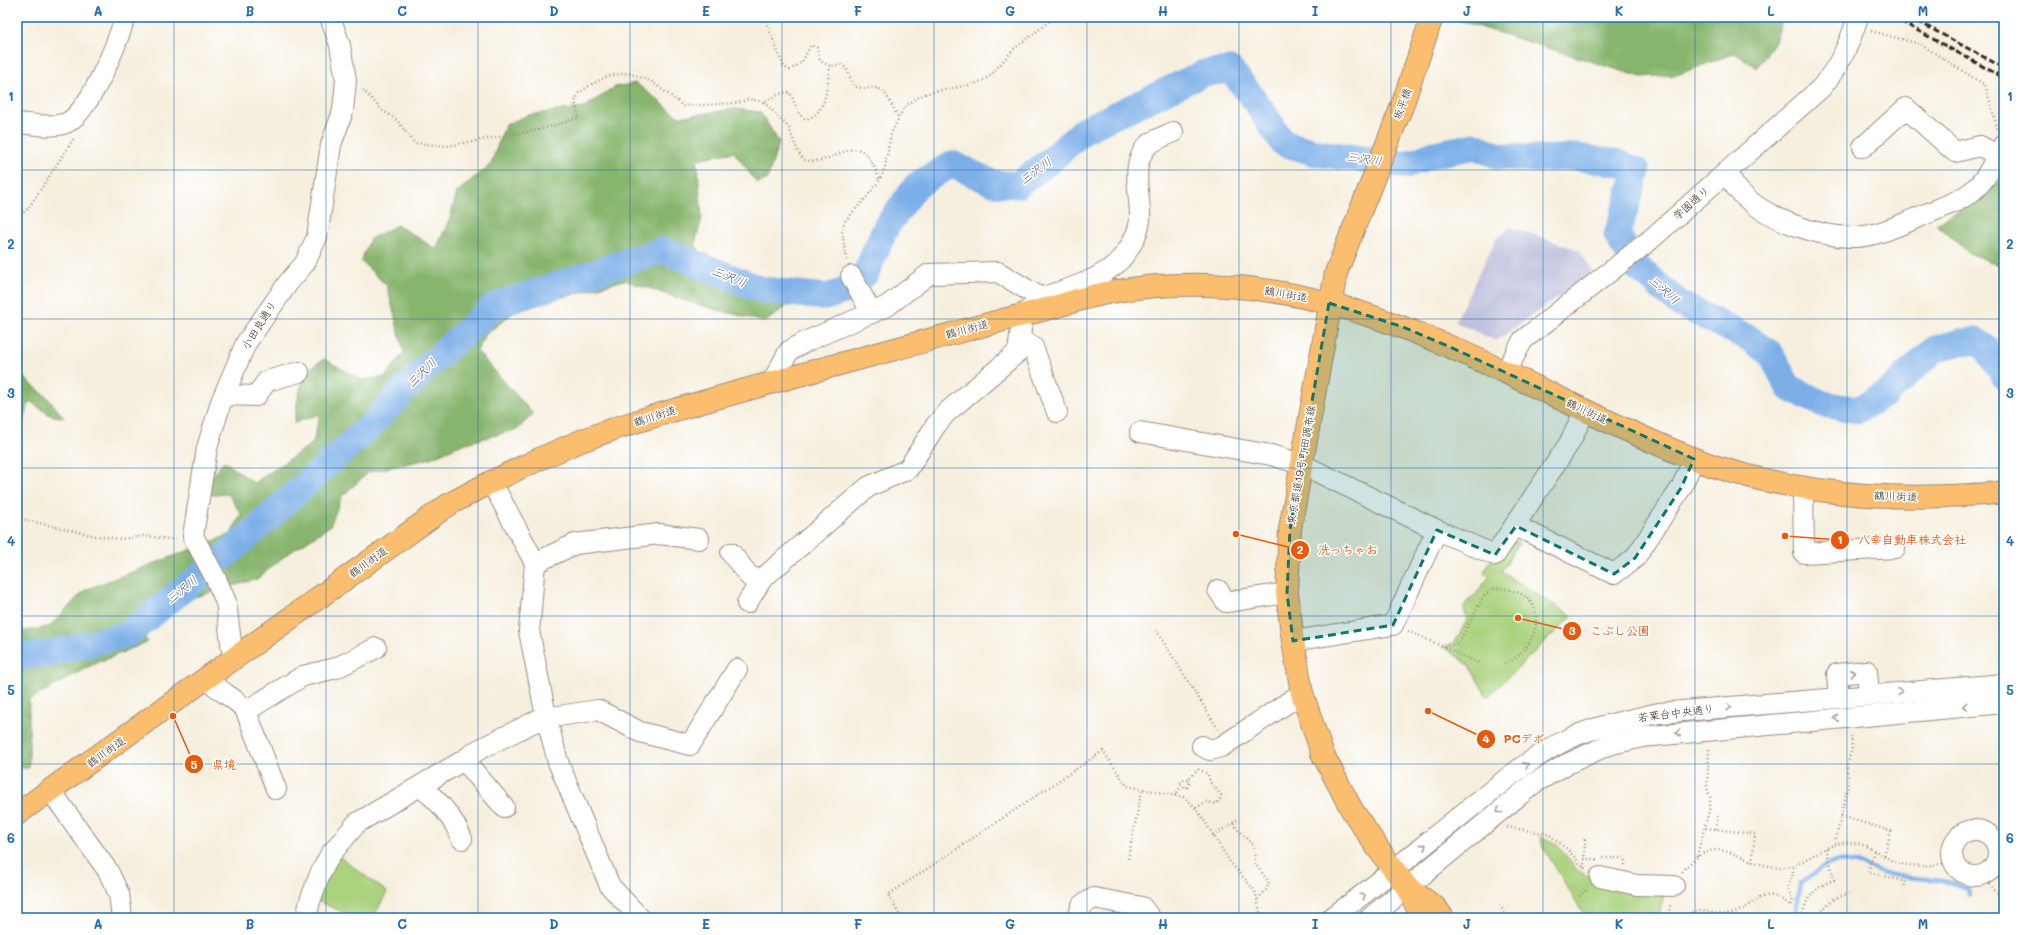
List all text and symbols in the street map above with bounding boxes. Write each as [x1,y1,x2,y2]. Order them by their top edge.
text: A [93,2,103,19]
text: B [246,2,255,19]
text: C [397,2,407,19]
text: D [549,2,559,19]
text: E [702,2,710,19]
text: F [854,2,862,19]
text: G [1005,2,1015,19]
text: H [1158,2,1168,19]
text: I [1312,2,1319,19]
text: J [1463,2,1471,19]
text: K [1615,2,1624,19]
text: L [1767,2,1775,19]
text: M [1918,2,1928,19]
street label: 坂平橋 [1389,86,1414,122]
text: 1 [8,87,14,104]
text: 1 [2007,87,2013,104]
water label: 三沢川 [1345,148,1383,168]
water label: 三沢川 [1016,153,1055,187]
street label: 学園通り [1669,183,1712,223]
text: 2 [7,235,15,252]
text: 2 [2006,235,2014,252]
water label: 三沢川 [710,262,749,290]
water label: 三沢川 [1646,271,1683,307]
street label: 鶴川街道 [1263,282,1309,305]
street label: 小田良通り [238,297,280,352]
street label: 鶴川街道 [944,316,990,341]
water label: 三沢川 [403,354,440,391]
text: 3 [7,384,15,401]
text: 3 [2006,384,2014,401]
street label: 鶴川街道 [1564,394,1610,427]
street label: 鶴川街道 [632,402,678,429]
street label: 東京都道19号町田調布線 [1283,404,1318,526]
street label: 鶴川街道 [1874,487,1918,504]
callout: 八幸自動車株式会社 [1830,528,1974,552]
text: 1 [1837,531,1843,547]
text: 八幸自動車株式会社 [1858,531,1966,547]
text: 4 [7,532,15,549]
text: 4 [2006,532,2014,549]
callout: 洗っちゃお [1290,538,1386,562]
text: 2 [1297,541,1304,557]
text: 洗っちゃお [1318,541,1378,557]
street label: 鶴川街道 [345,543,390,581]
water label: 三沢川 [162,572,200,607]
callout: こぶし公園 [1562,619,1658,643]
text: 3 [1568,622,1576,638]
text: こぶし公園 [1590,622,1650,638]
one-way arrow [1850,668,1856,677]
text: 5 [7,681,15,698]
text: 5 [2006,681,2014,698]
one-way arrow [1897,688,1903,697]
street label: 若葉台中央通り [1637,700,1715,725]
one-way arrow [1962,701,1968,710]
one-way arrow [1726,703,1732,712]
one-way arrow [1833,714,1839,723]
callout: PCデポ [1476,727,1553,751]
one-way arrow [1675,729,1681,738]
text: 4 [1482,730,1490,746]
text: PCデポ [1503,730,1545,746]
street label: 鶴川街道 [83,733,128,771]
callout: 県境 [184,752,244,776]
text: 5 [190,756,198,772]
text: 県境 [212,756,236,772]
one-way arrow [1522,762,1529,770]
one-way arrow [1496,807,1503,814]
text: 6 [7,829,15,846]
text: 6 [2006,829,2014,846]
one-way arrow [1420,843,1427,850]
one-way arrow [1358,893,1365,900]
text: A [93,915,103,932]
text: B [246,915,255,932]
text: C [397,915,407,932]
text: D [549,915,559,932]
text: E [702,915,710,932]
text: F [854,915,862,932]
text: G [1005,915,1015,932]
text: H [1158,915,1168,932]
text: I [1312,915,1319,932]
text: J [1463,915,1471,932]
text: K [1615,915,1624,932]
text: L [1767,915,1775,932]
text: M [1918,915,1928,932]

